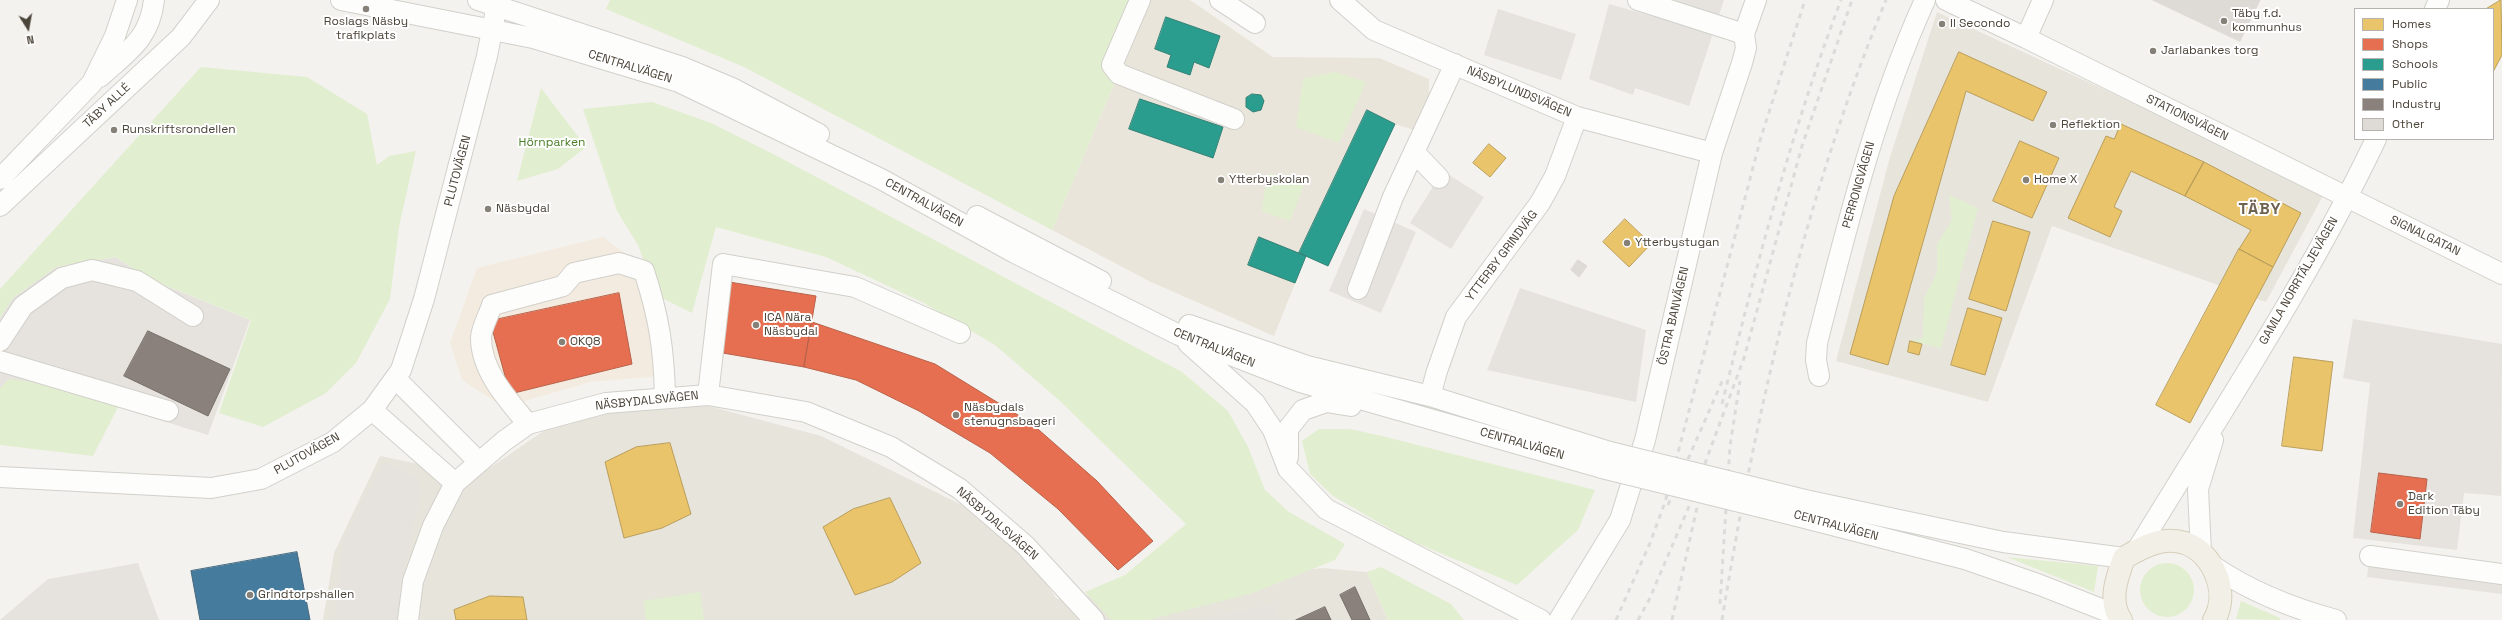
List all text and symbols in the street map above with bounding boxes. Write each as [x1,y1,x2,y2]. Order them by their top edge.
marker: Roslags Näsby trafikplats [361,4,371,14]
place label: Täby f.d. kommunhus [2232,7,2302,35]
north arrow [8,8,48,48]
legend [2354,8,2494,140]
place label: Roslags Näsby trafikplats [324,15,408,43]
marker: Täby f.d. kommunhus [2219,16,2229,26]
text: Homes [2392,16,2431,32]
place label: Il Secondo [1950,17,2011,31]
marker: Il Secondo [1937,19,1947,29]
text: N [25,32,35,47]
text: Shops [2392,36,2428,52]
place label: Jarlabankes torg [2161,44,2258,58]
marker: Jarlabankes torg [2148,46,2158,56]
street label: CENTRALVÄGEN [586,47,674,87]
text: Schools [2392,56,2438,72]
street label: NÄSBYLUNDSVÄGEN [1465,63,1573,121]
text: Public [2392,76,2427,92]
street label: TÄBY ALLÉ [80,81,134,131]
street label: STATIONSVÄGEN [2143,92,2231,144]
text: Industry [2392,96,2441,112]
text: Other [2392,116,2425,132]
place label: Reflektion [2061,118,2120,132]
marker: Reflektion [2048,120,2058,130]
place label: Runskriftsrondellen [122,123,236,137]
marker: Runskriftsrondellen [109,125,119,135]
street label: PLUTOVÄGEN [442,134,474,208]
park label: Hörnparken [519,136,585,150]
street label: PERRONGVÄGEN [1840,140,1878,230]
place label: Ytterbyskolan [1229,173,1309,187]
place label: Home X [2034,173,2077,187]
marker: Ytterbyskolan [1216,175,1226,185]
marker: Home X [2021,175,2031,185]
street label: CENTRALVÄGEN [882,176,966,230]
district label: TÄBY [2239,200,2281,220]
place label: Näsbydal [496,202,550,216]
marker: Näsbydal [483,204,493,214]
street label: YTTERBY GRINDVÄG [1463,208,1541,304]
street label: SIGNALGATAN [2388,213,2462,259]
street label: GAMLA NORRTÄLJEVÄGEN [2256,215,2342,347]
place label: Ytterbystugan [1635,236,1719,250]
marker: Ytterbystugan [1622,238,1632,248]
street label: ÖSTRA BANVÄGEN [1656,265,1692,367]
place label: ICA Nära Näsbydal [764,311,818,339]
marker: ICA Nära Näsbydal [751,320,761,330]
street label: CENTRALVÄGEN [1171,325,1257,371]
place label: OKQ8 [570,335,600,349]
marker: OKQ8 [557,337,567,347]
street label: NÄSBYDALSVÄGEN [595,388,699,414]
place label: Näsbydals stenugnsbageri [964,401,1055,429]
marker: Näsbydals stenugnsbageri [951,410,961,420]
street label: CENTRALVÄGEN [1478,425,1566,463]
street label: PLUTOVÄGEN [272,430,342,478]
street label: NÄSBYDALSVÄGEN [953,484,1041,564]
place label: Dark Edition Täby [2408,490,2480,518]
marker: Dark Edition Täby [2395,499,2405,509]
street label: CENTRALVÄGEN [1792,508,1880,544]
place label: Grindtorpshallen [258,588,354,602]
marker: Grindtorpshallen [245,590,255,600]

